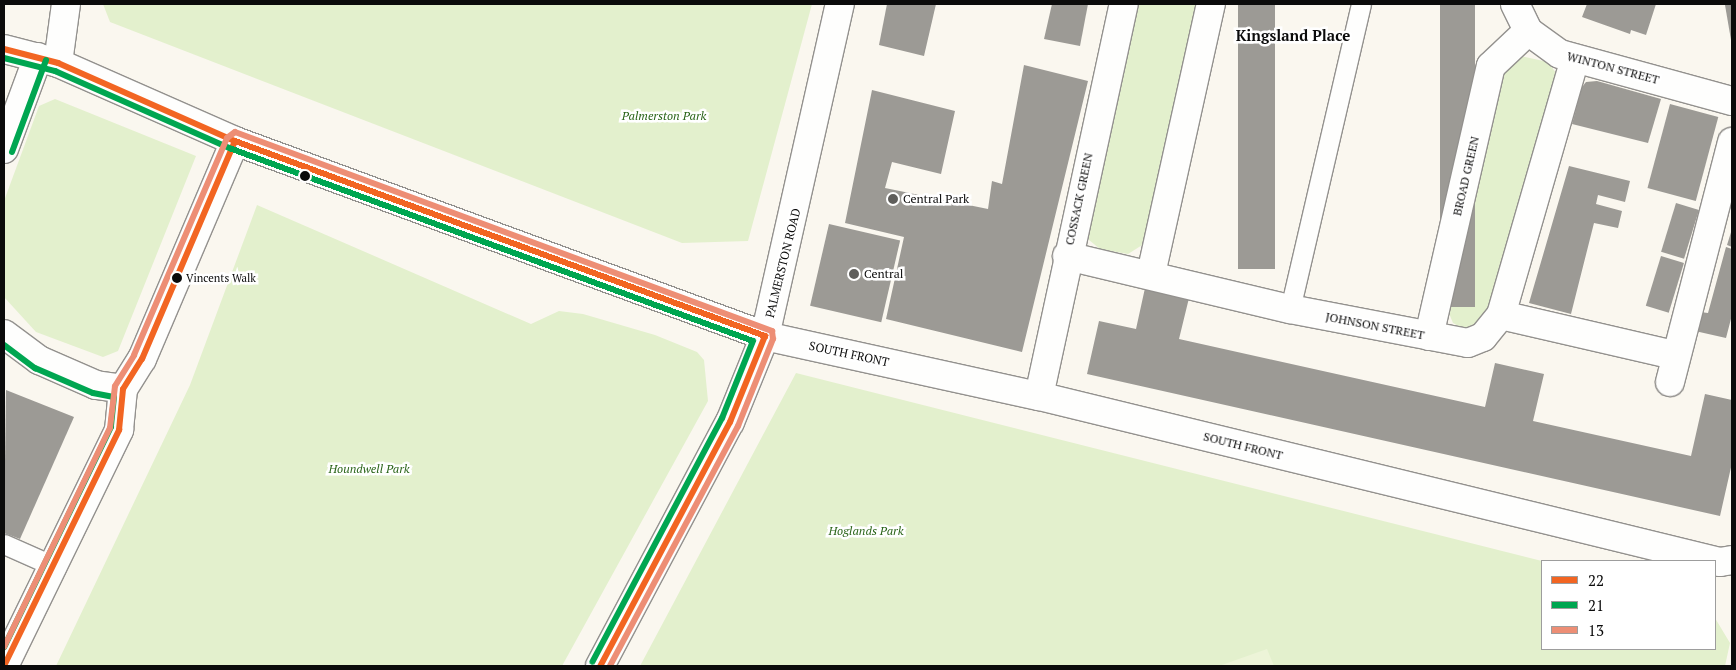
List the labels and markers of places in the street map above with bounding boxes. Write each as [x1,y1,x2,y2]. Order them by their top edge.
unlabelled marker [300,171,310,181]
place label: Central Park [903,192,969,206]
marker: Central Park [887,193,899,205]
place label: Central [864,267,903,281]
marker: Central [848,268,860,280]
place label: Vincents Walk [186,271,256,285]
marker: Vincents Walk [172,273,182,283]

